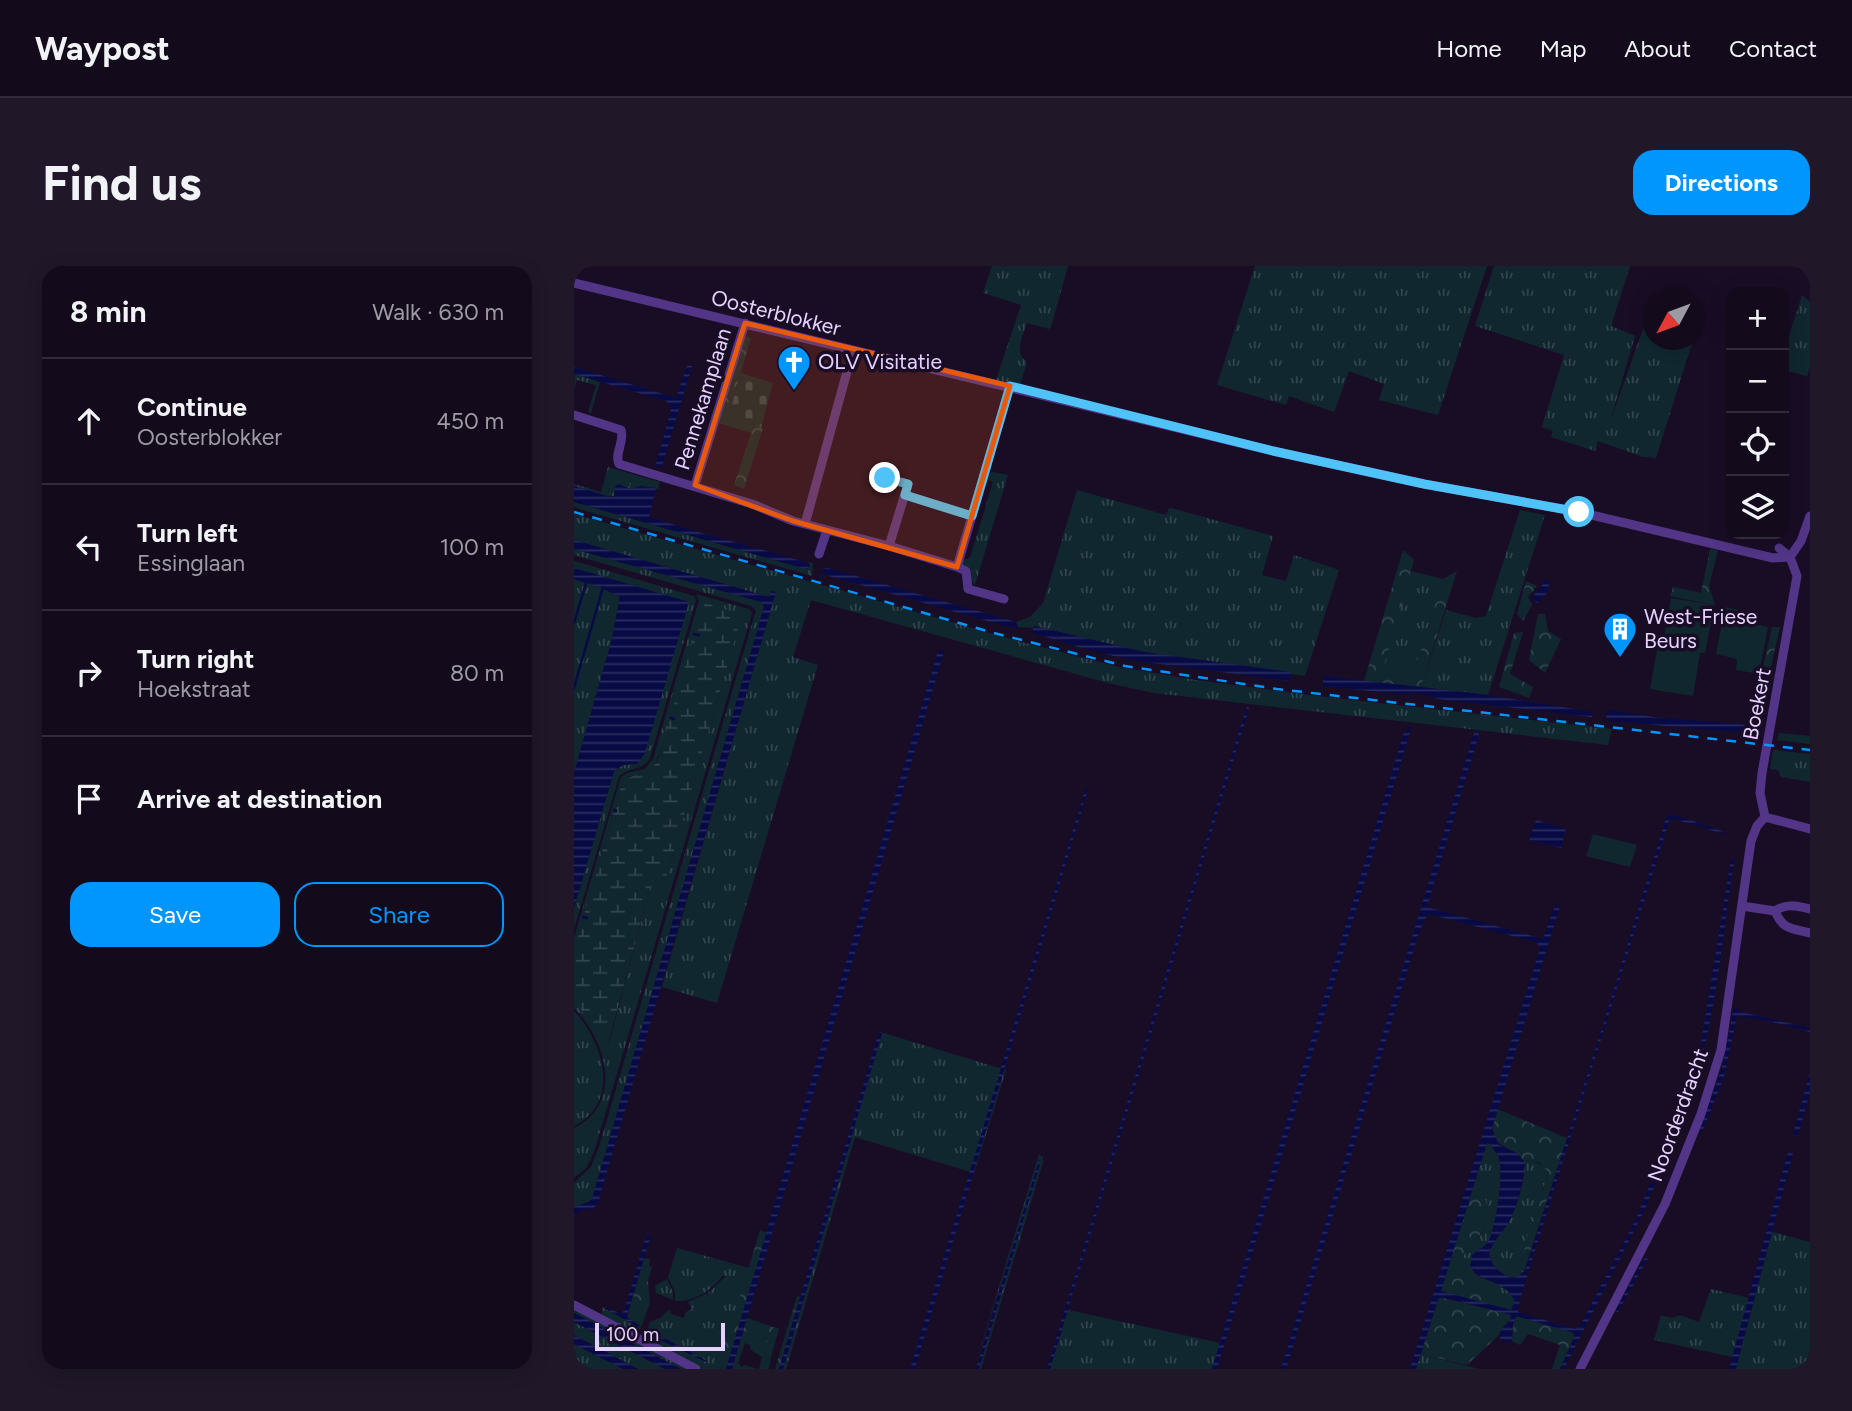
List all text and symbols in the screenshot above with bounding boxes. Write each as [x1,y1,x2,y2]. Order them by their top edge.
text: Waypost [35,29,170,68]
text: Home [1436,34,1502,63]
text: Map [1540,34,1586,63]
text: About [1624,34,1691,63]
text: Contact [1729,34,1817,63]
button: Directions [1633,150,1810,215]
text: Find us [42,153,201,212]
street label: Oosterblokker [709,284,843,341]
north arrow [1642,287,1705,350]
map controls [1726,287,1789,539]
button: + [1726,287,1789,350]
text: 8 min [70,293,147,330]
text: Walk · 630 m [372,298,504,326]
street label: Pennekamplaan [669,325,736,473]
church icon: OLV Visitatie [775,343,813,392]
place label: OLV Visitatie [818,349,942,374]
button: − [1726,350,1789,413]
text: Continue [137,391,247,423]
icon: ahead [70,402,108,440]
text: 450 m [436,407,504,435]
button: locate [1726,413,1789,476]
text: Oosterblokker [137,423,282,451]
route end [869,462,900,493]
button: layers [1726,476,1789,539]
route start [1563,496,1594,527]
text: Turn left [137,517,238,549]
icon: left [70,528,108,566]
text: 100 m [440,533,504,561]
text: Essinglaan [137,549,245,577]
place label: West-Friese Beurs [1644,604,1757,653]
building icon: West-Friese Beurs [1601,610,1639,659]
text: Turn right [137,643,254,675]
icon: right [70,654,108,692]
text: 80 m [450,659,504,687]
street label: Boekert [1737,666,1776,742]
text: Hoekstraat [137,675,251,703]
icon: arrive [70,780,108,818]
text: Arrive at destination [137,783,382,815]
button: Save [70,882,280,947]
button: Share [294,882,504,947]
street label: Noorderdracht [1642,1045,1713,1185]
scale bar [595,1320,724,1352]
text: 100 m [606,1323,659,1346]

